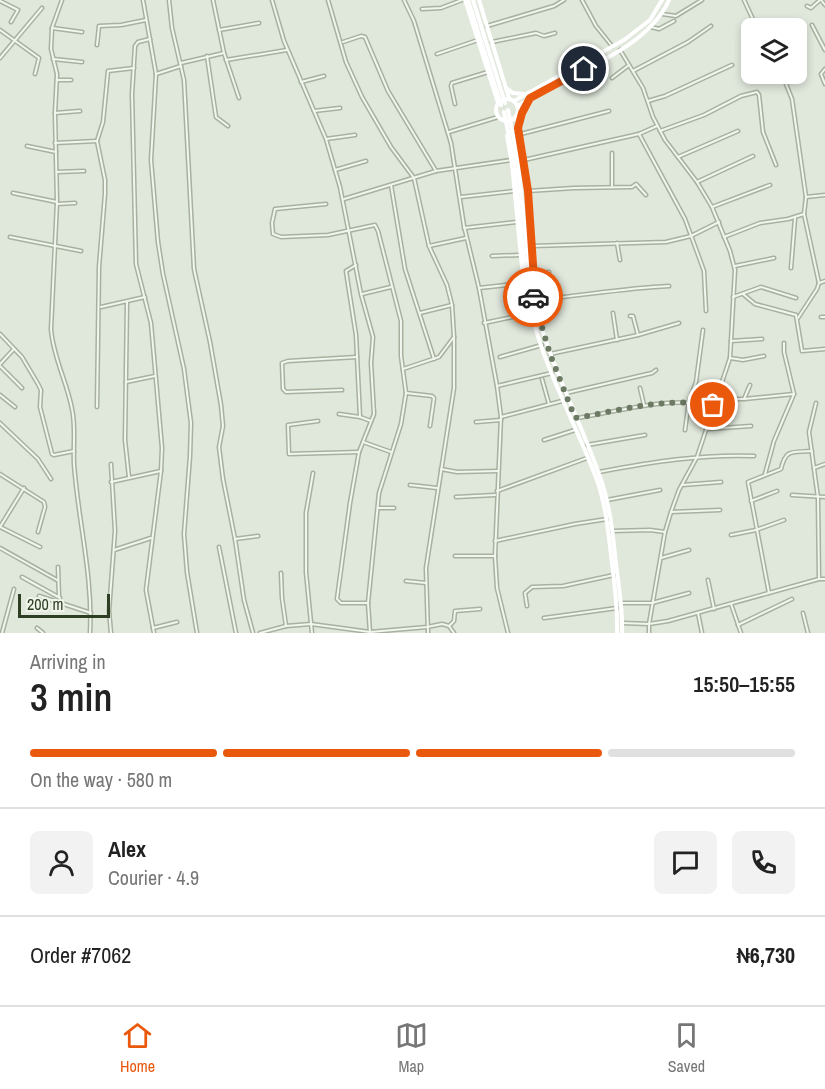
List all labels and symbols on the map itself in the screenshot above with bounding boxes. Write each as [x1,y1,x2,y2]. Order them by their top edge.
pin [558,43,609,94]
courier [503,267,563,327]
pin [687,379,738,430]
scale bar [18,591,110,618]

